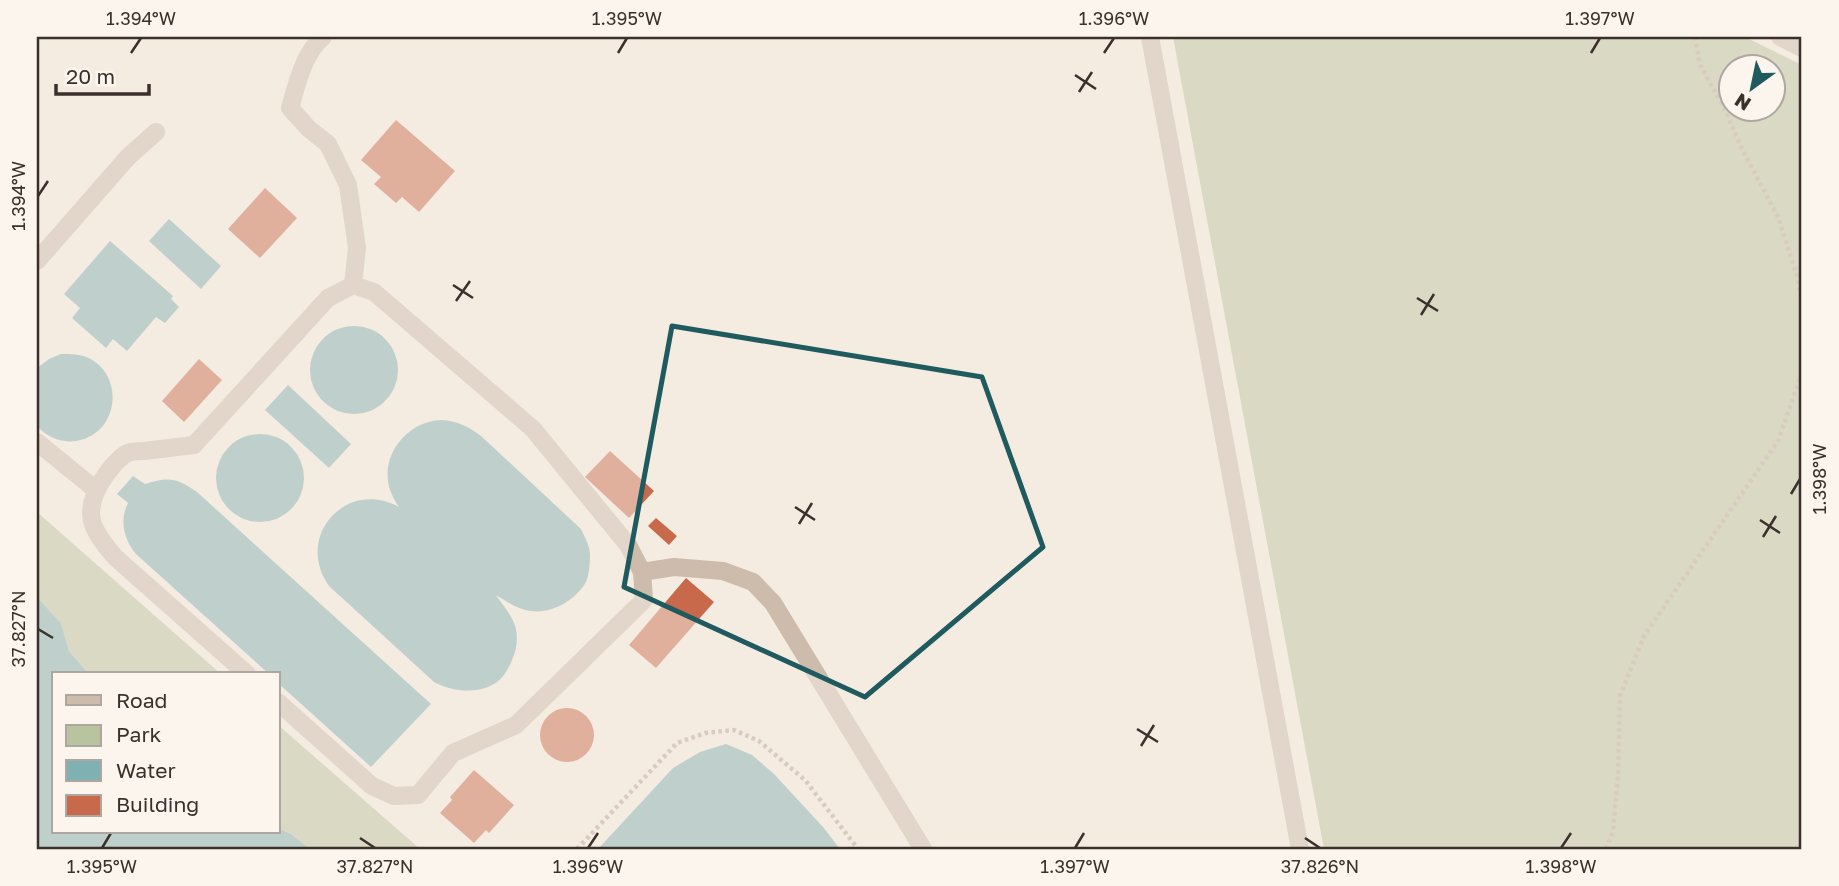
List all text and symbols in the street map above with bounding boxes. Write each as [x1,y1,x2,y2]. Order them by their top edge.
text: 1.394°W [106,7,176,29]
text: 1.395°W [592,7,662,29]
text: 1.396°W [1079,7,1149,29]
text: 1.397°W [1565,7,1635,29]
scale bar [56,52,149,96]
north arrow [1716,52,1786,122]
text: 20 m [66,63,115,89]
text: N [1730,89,1755,116]
text: 1.394°W [7,161,29,231]
text: 1.398°W [1808,444,1830,514]
text: 37.827°N [7,590,29,668]
legend [52,672,280,834]
text: Road [116,687,167,713]
text: Park [116,721,162,747]
text: Water [116,757,176,783]
text: Building [116,791,199,817]
text: 1.395°W [67,855,137,877]
text: 37.827°N [336,855,414,877]
text: 1.396°W [553,855,623,877]
text: 1.397°W [1040,855,1110,877]
text: 37.826°N [1281,855,1359,877]
text: 1.398°W [1526,855,1596,877]

